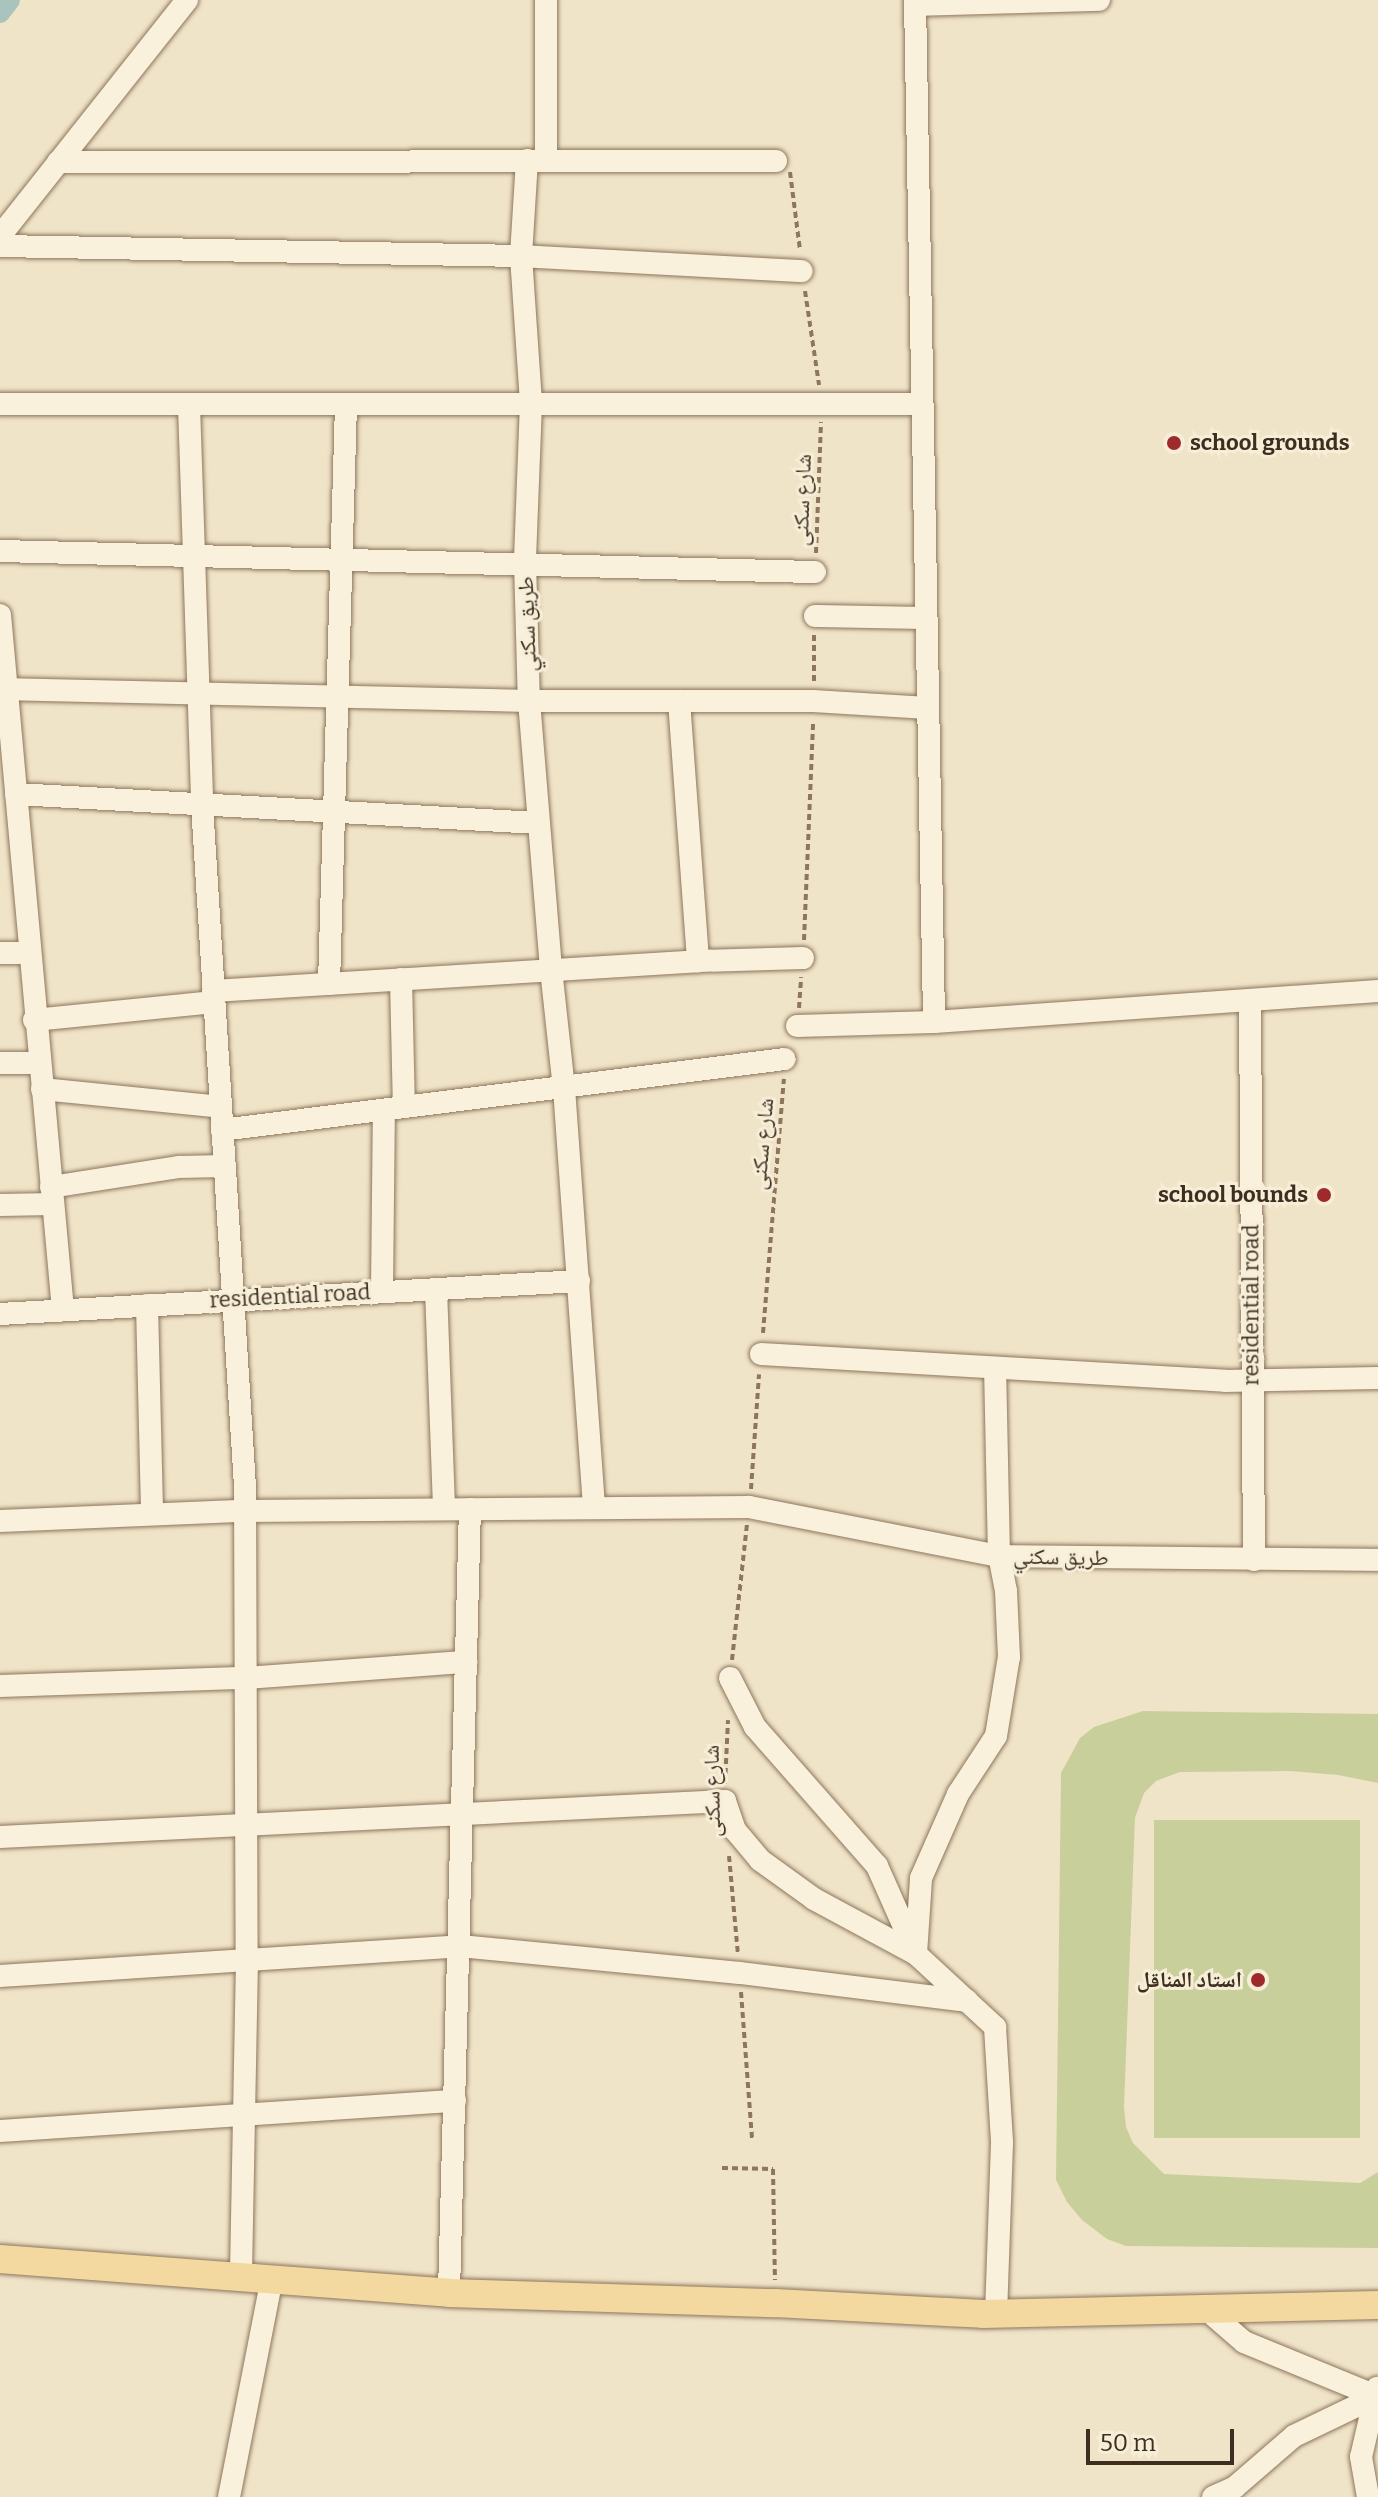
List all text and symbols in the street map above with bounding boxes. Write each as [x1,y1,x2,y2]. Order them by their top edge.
place label: school grounds [1190,430,1349,456]
marker: school grounds [1165,434,1183,452]
street label: شارع سكنى [787,453,817,547]
street label: طريق سكني [512,576,542,672]
street label: شارع سكنى [745,1097,779,1191]
place label: school bounds [1158,1182,1308,1208]
marker: school bounds [1315,1186,1333,1204]
street label: residential road [1238,1224,1264,1386]
street label: residential road [209,1279,371,1313]
street label: طريق سكني [1013,1543,1109,1571]
street label: شارع سكنى [698,1745,726,1837]
place label: استاد المناقل [1137,1967,1242,1993]
marker: استاد المناقل [1249,1971,1267,1989]
scale bar [1090,2413,1238,2463]
text: 50 m [1100,2429,1156,2457]

